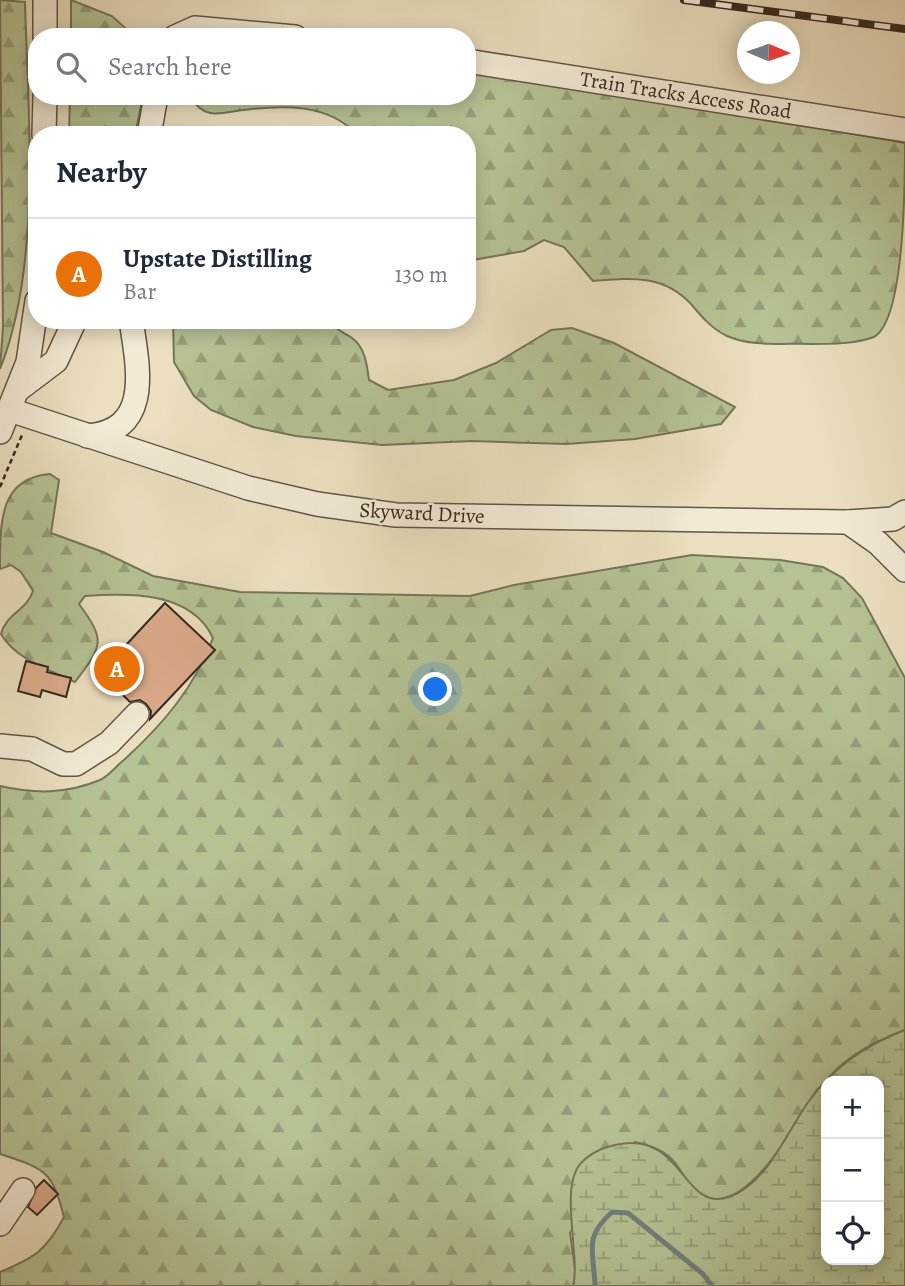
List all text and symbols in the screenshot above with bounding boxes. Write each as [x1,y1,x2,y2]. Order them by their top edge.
north arrow [737,21,800,84]
search box [28,28,476,105]
icon: search [52,48,90,86]
text: Search here [108,49,232,84]
street label: Train Tracks Access Road [578,64,794,126]
text: Nearby [56,152,147,192]
text: Upstate Distilling [123,241,312,276]
text: A [72,259,86,290]
text: 130 m [395,259,448,290]
text: Bar [123,276,156,307]
street label: Skyward Drive [359,496,485,530]
pin: A [94,643,140,695]
your location [418,672,452,706]
map controls [821,1076,884,1265]
button: + [821,1076,884,1139]
button: − [821,1139,884,1202]
button: locate [821,1202,884,1265]

